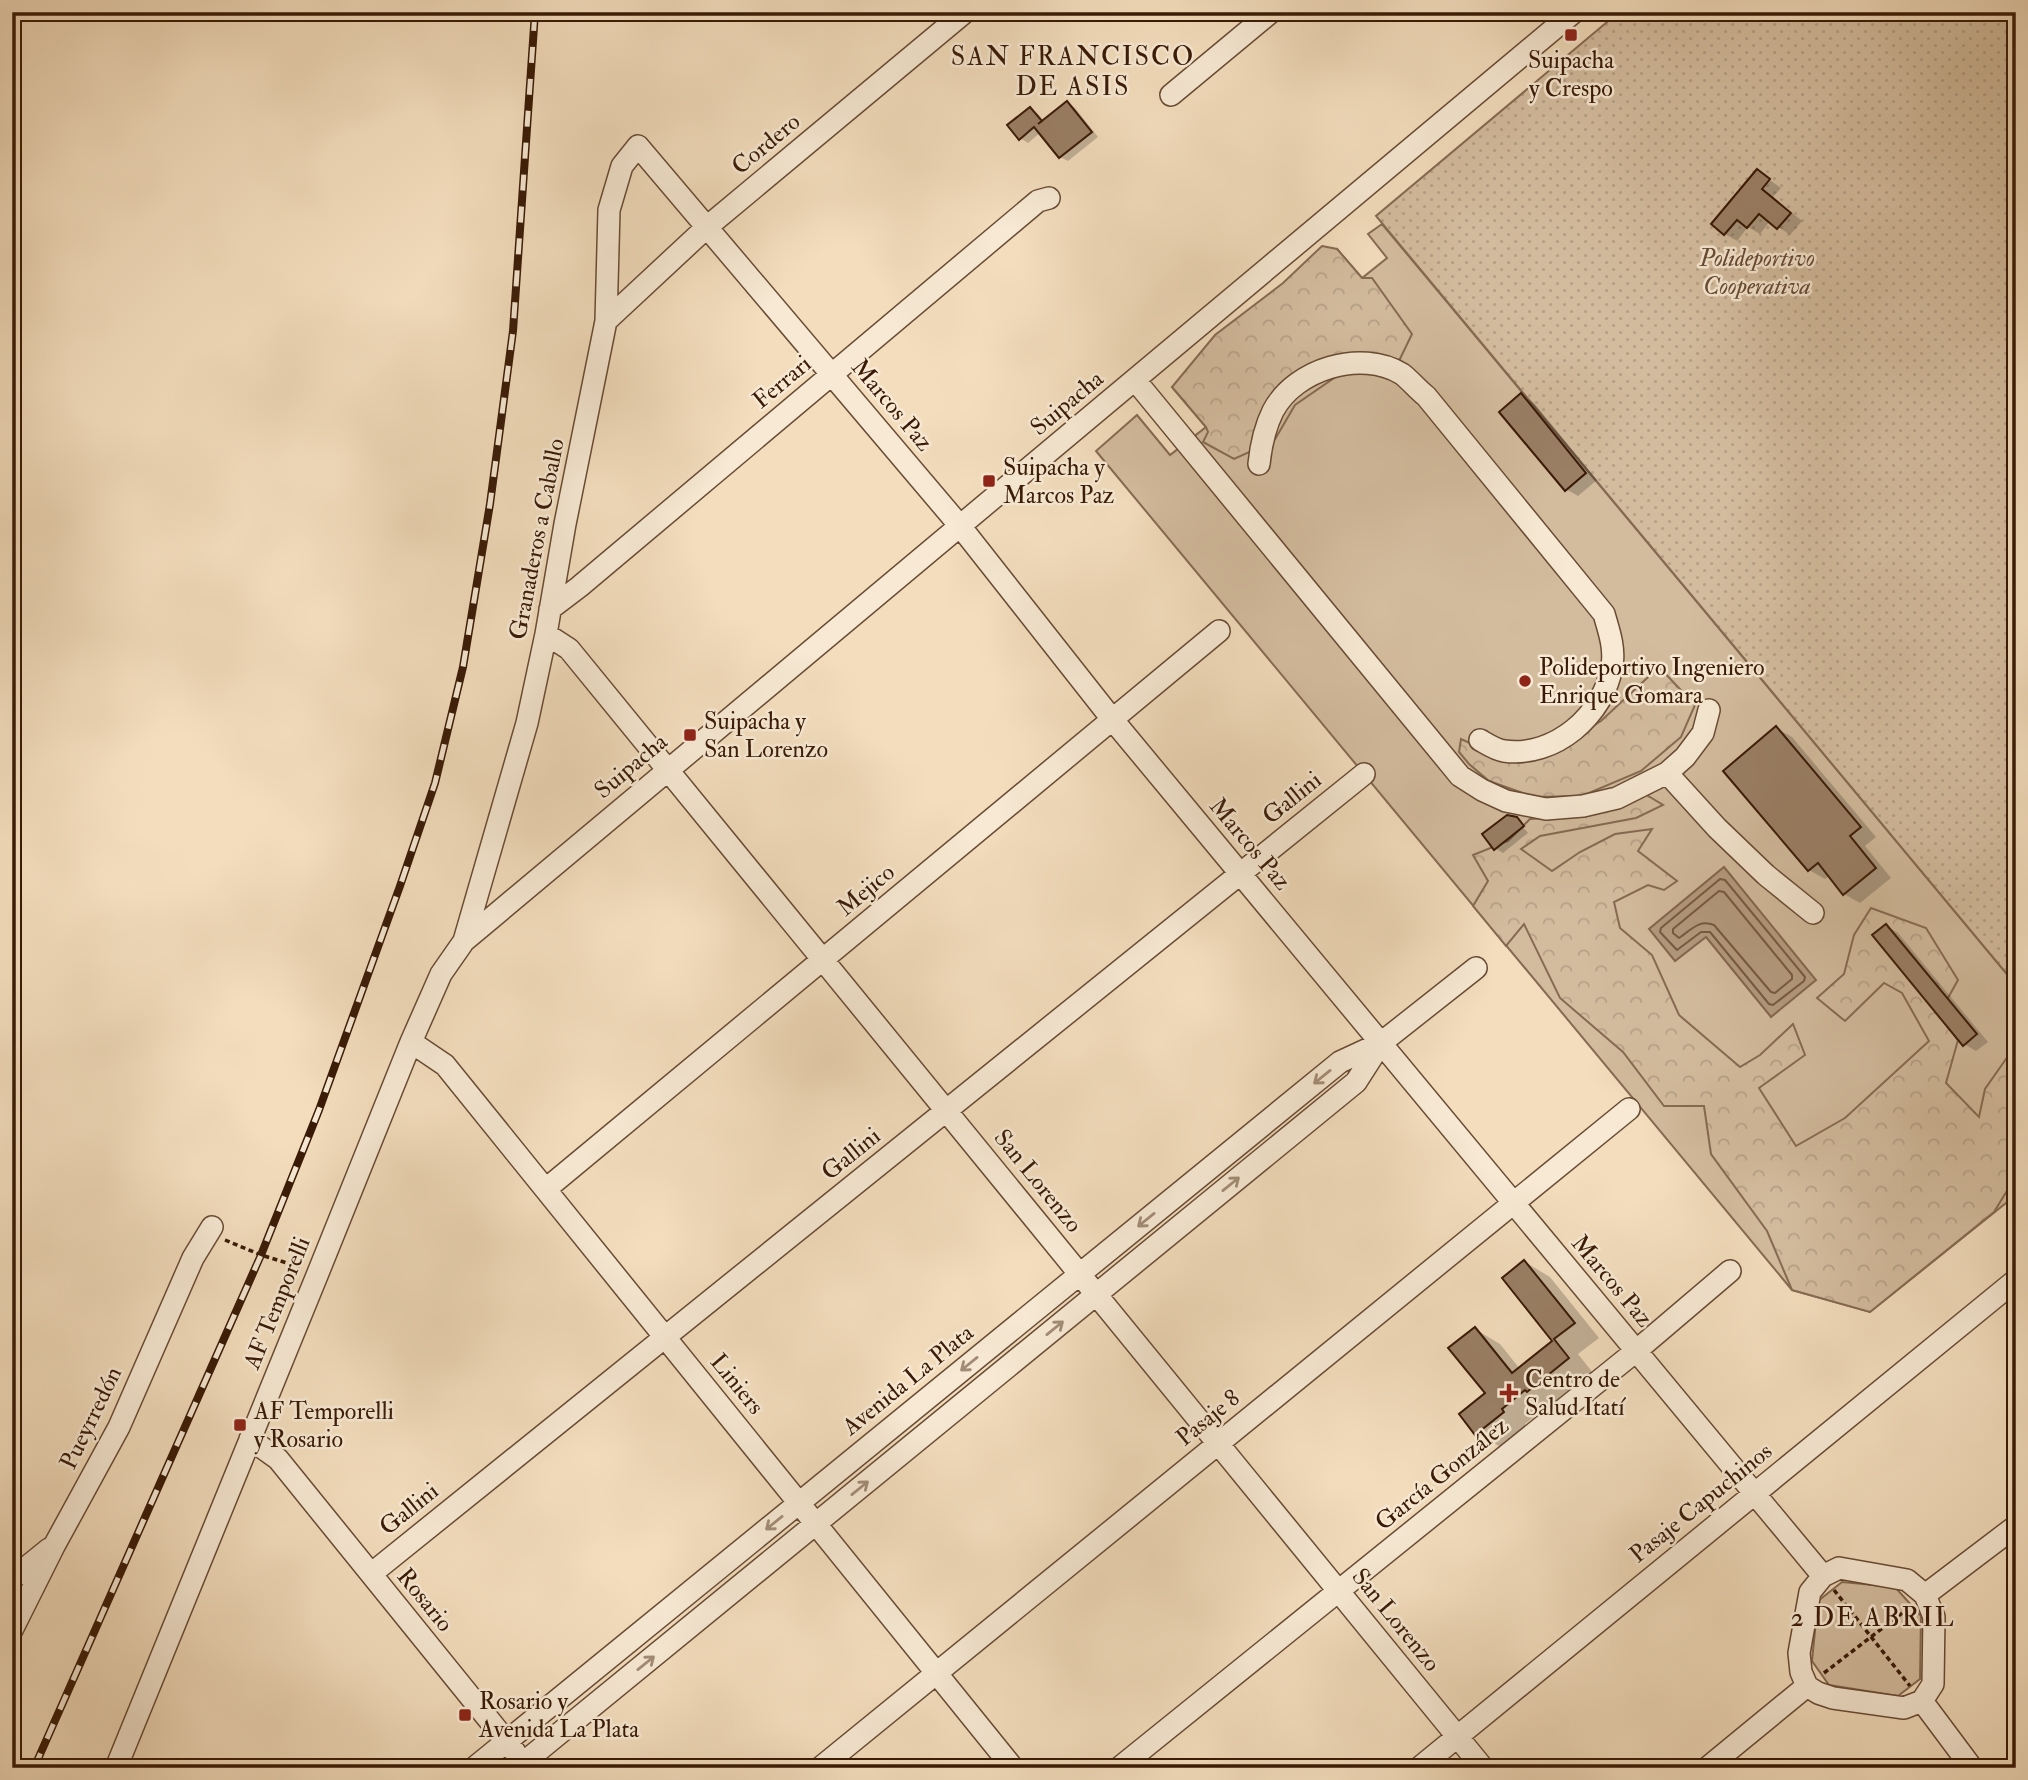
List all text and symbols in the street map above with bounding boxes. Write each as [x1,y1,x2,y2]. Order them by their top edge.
marker: Suipacha y Crespo [1563,27,1579,43]
district label: SAN FRANCISCO DE ASIS [951,41,1195,103]
place label: Suipacha y Crespo [1528,45,1615,104]
street label: Cordero [725,106,807,182]
park label: Polideportivo Cooperativa [1698,243,1815,302]
street label: Ferrari [746,348,818,416]
street label: Marcos Paz [844,352,940,458]
street label: Suipacha [1024,363,1111,443]
street label: Granaderos a Caballo [502,436,572,642]
place label: Suipacha y Marcos Paz [1003,452,1115,511]
marker: Suipacha y Marcos Paz [981,473,997,489]
place label: Polideportivo Ingeniero Enrique Gomara [1539,652,1765,711]
marker: Polideportivo Ingeniero Enrique Gomara [1517,673,1533,689]
place label: Suipacha y San Lorenzo [704,706,828,765]
street label: Suipacha [588,726,675,806]
marker: Suipacha y San Lorenzo [682,727,698,743]
street label: Gallini [1256,765,1328,831]
street label: Marcos Paz [1202,791,1298,897]
street label: Mejico [831,857,901,923]
one-way arrow [1314,1069,1332,1085]
street label: Gallini [815,1121,887,1187]
street label: San Lorenzo [987,1123,1089,1239]
one-way arrow [1222,1176,1240,1192]
one-way arrow [1137,1213,1155,1228]
street label: Marcos Paz [1564,1228,1660,1334]
street label: AF Temporelli [236,1232,318,1375]
street label: Avenida La Plata [835,1317,981,1443]
one-way arrow [1046,1320,1064,1336]
street label: Liniers [703,1347,771,1421]
one-way arrow [961,1356,979,1372]
street label: Pueyrredón [53,1361,129,1475]
place label: Centro de Salud Itatí [1525,1364,1626,1423]
street label: Pasaje 8 [1170,1383,1246,1453]
marker: Centro de Salud Itatí [1499,1383,1519,1403]
place label: AF Temporelli y Rosario [253,1396,394,1455]
street label: García González [1369,1410,1515,1537]
marker: AF Temporelli y Rosario [232,1417,248,1433]
street label: Pasaje Capuchinos [1623,1436,1779,1570]
street label: Gallini [373,1476,445,1542]
one-way arrow [850,1480,868,1495]
one-way arrow [765,1515,783,1531]
street label: Rosario [390,1562,460,1638]
street label: San Lorenzo [1345,1562,1447,1678]
district label: 2 DE ABRIL [1790,1602,1956,1634]
one-way arrow [636,1655,654,1670]
place label: Rosario y Avenida La Plata [478,1686,640,1745]
marker: Rosario y Avenida La Plata [457,1707,473,1723]

